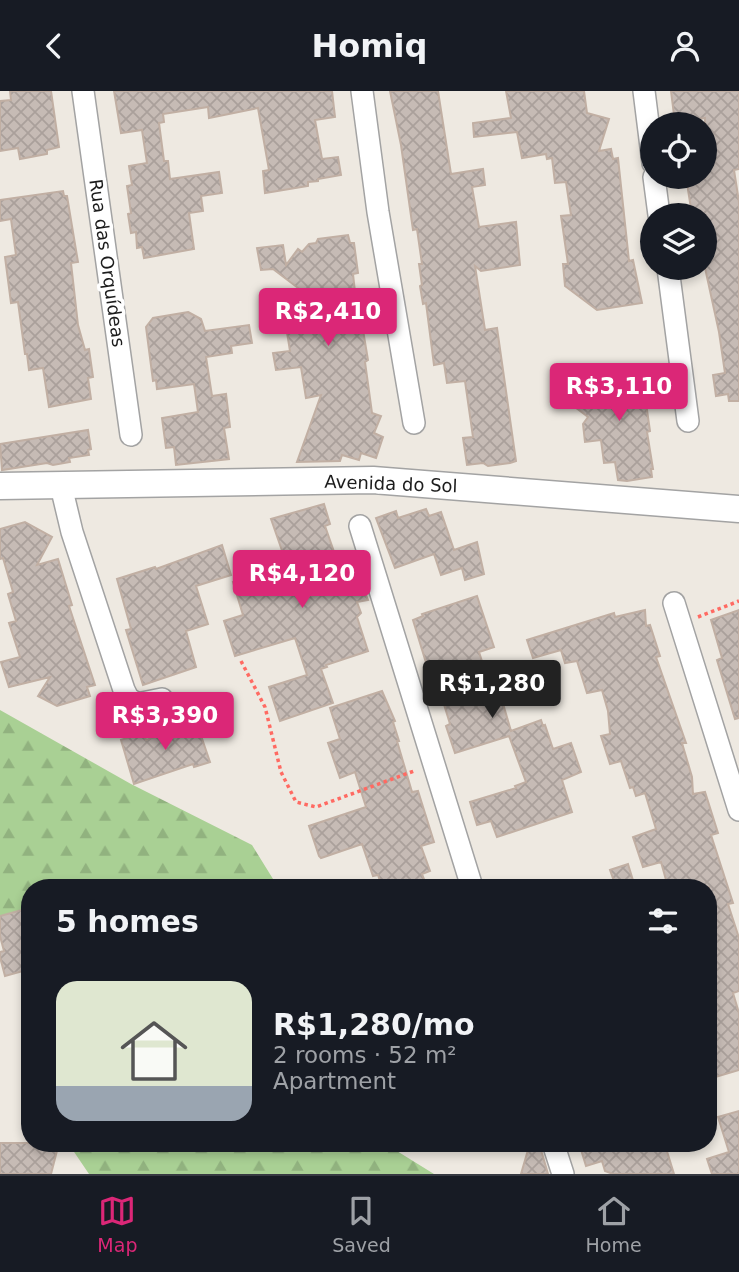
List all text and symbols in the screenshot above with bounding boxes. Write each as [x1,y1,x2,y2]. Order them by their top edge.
icon: back [35,27,73,65]
text: Homiq [312,27,427,65]
icon: person [666,27,704,65]
map controls [640,112,717,280]
button: locate [640,112,717,189]
street label: Rua das Orquídeas [85,178,130,348]
button: layers [640,203,717,280]
pin: R$2,410 [263,289,393,348]
text: R$2,410 [275,298,381,324]
pin: R$3,110 [554,363,684,423]
text: R$3,110 [566,373,672,399]
street label: Avenida do Sol [324,471,458,496]
pin: R$4,120 [237,551,367,610]
text: R$4,120 [249,560,355,586]
pin: R$1,280 [427,661,557,720]
text: R$1,280 [439,670,545,696]
pin: R$3,390 [100,693,230,752]
text: R$3,390 [112,702,218,728]
icon: filters [644,902,682,940]
text: 5 homes [56,904,199,939]
text: R$1,280/mo [273,1007,475,1042]
icon: home [112,1009,196,1093]
text: 2 rooms · 52 m² [273,1042,457,1068]
text: Apartment [273,1068,396,1094]
tab: Map [97,1192,137,1256]
tab: Saved [332,1192,391,1256]
tab: Home [586,1192,642,1256]

